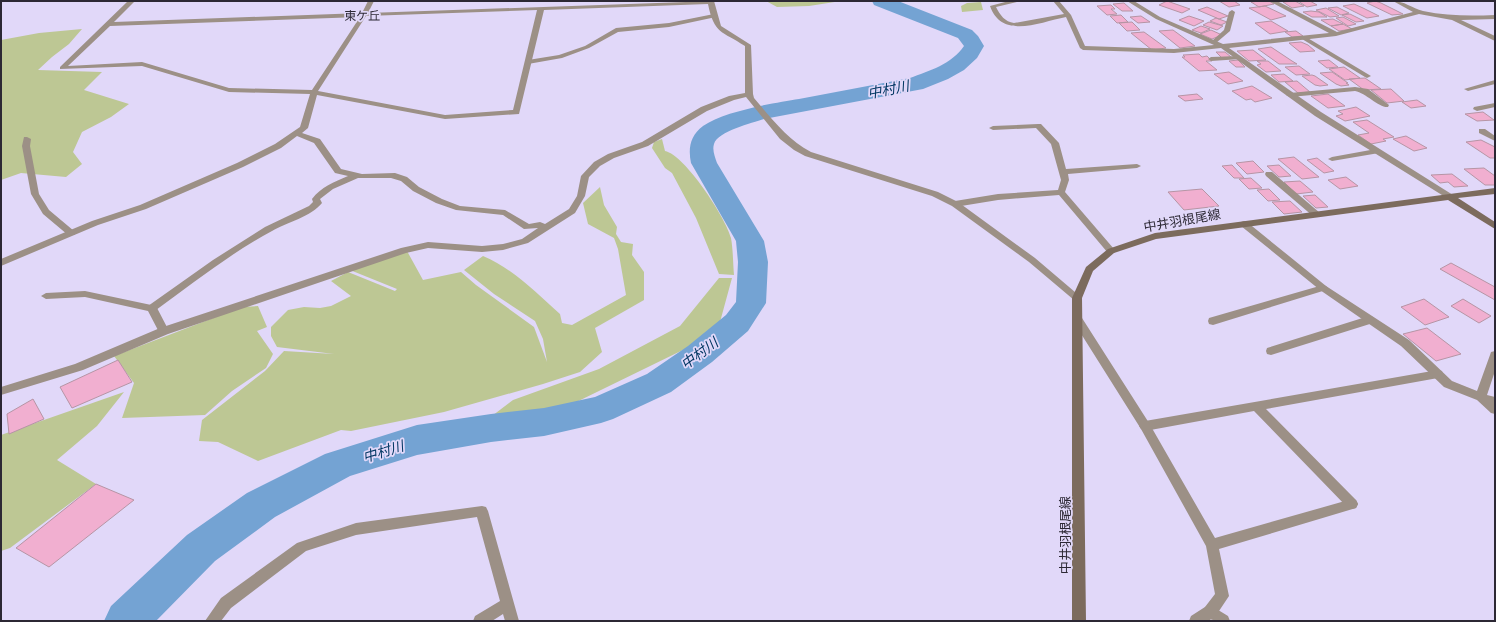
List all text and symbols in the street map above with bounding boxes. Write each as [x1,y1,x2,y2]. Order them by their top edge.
district label: 東ケ丘 [344,8,380,23]
water label: 中村川 [866,75,912,102]
street label: 中井羽根尾線 [1142,204,1222,236]
water label: 中村川 [677,332,723,373]
water label: 中村川 [360,435,408,466]
street label: 中井羽根尾線 [1056,496,1074,574]

